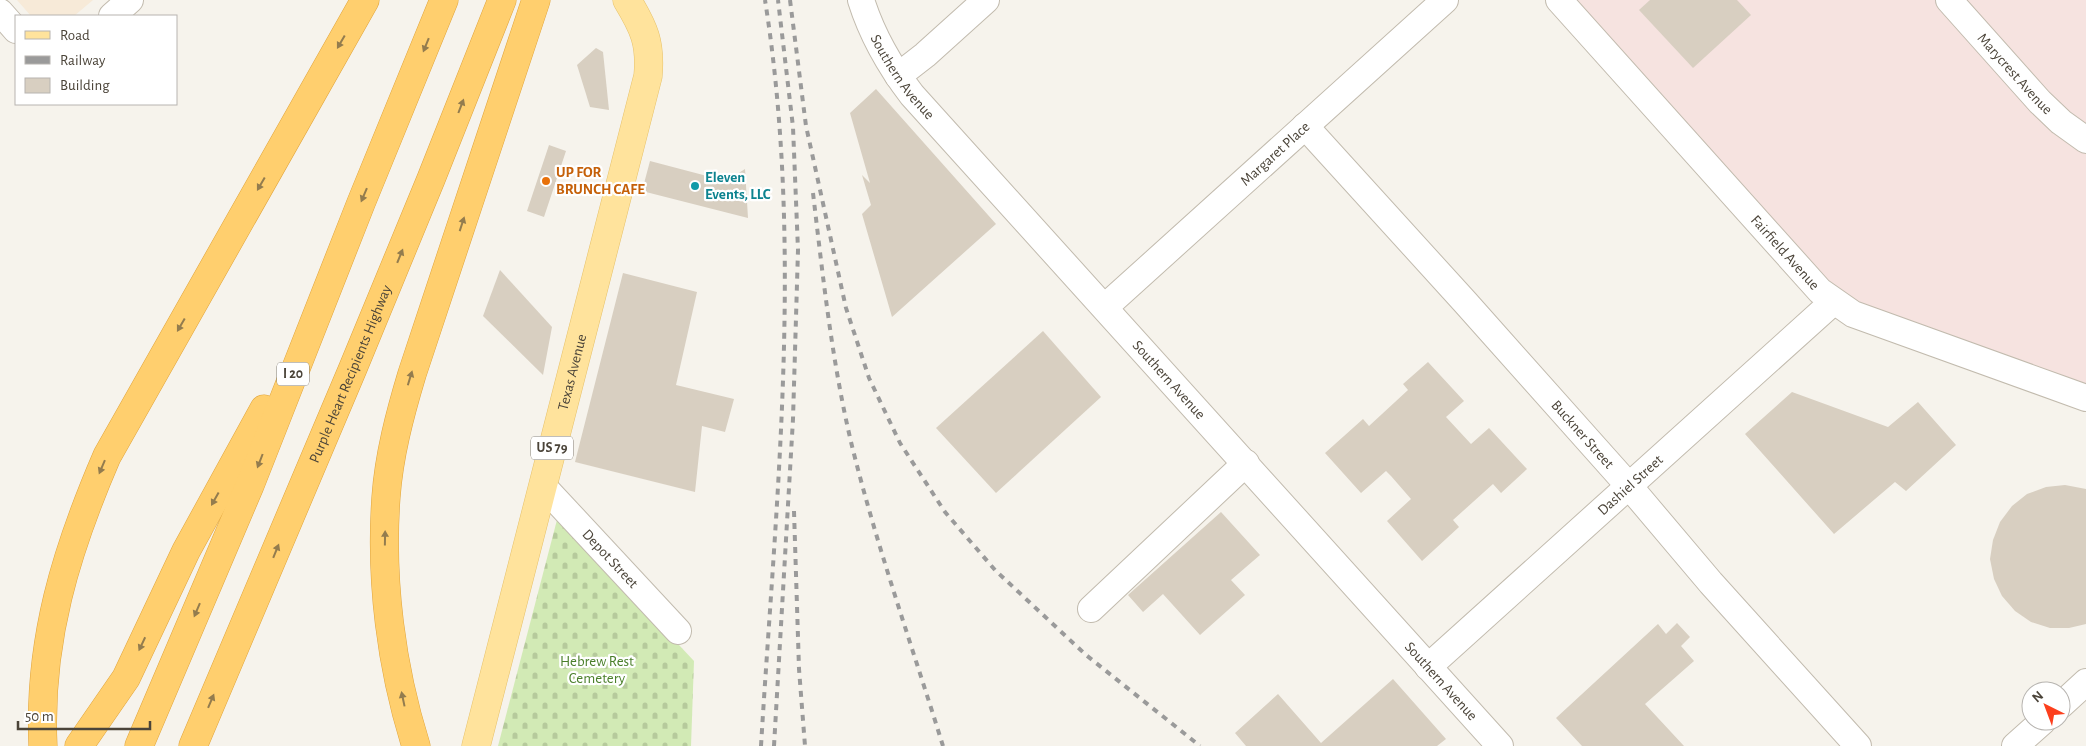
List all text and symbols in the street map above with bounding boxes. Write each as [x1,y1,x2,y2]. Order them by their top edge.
legend [15,15,178,105]
text: Road [60,28,90,43]
street label: Marycrest Avenue [1975,30,2055,117]
street label: Southern Avenue [868,32,938,122]
one-way arrow [337,35,345,50]
one-way arrow [422,38,430,52]
text: Railway [60,53,106,68]
text: Building [60,78,110,93]
one-way arrow [457,99,465,113]
street label: Margaret Place [1237,119,1312,188]
place label: UP FOR BRUNCH CAFE [556,165,645,197]
place label: Eleven Events, LLC [705,170,771,202]
marker: UP FOR BRUNCH CAFE [540,175,552,187]
one-way arrow [257,176,265,191]
marker: Eleven Events, LLC [689,180,701,192]
one-way arrow [359,188,367,202]
street label: Fairfield Avenue [1748,212,1823,293]
one-way arrow [459,217,466,232]
one-way arrow [396,249,404,263]
street label: Purple Heart Recipients Highway [306,282,394,465]
one-way arrow [176,319,185,332]
street label: Texas Avenue [555,332,589,412]
street label: Southern Avenue [1130,337,1208,422]
road number: I 20 [277,362,309,386]
one-way arrow [407,371,415,386]
street label: Buckner Street [1549,397,1617,471]
road number: US 79 [531,436,573,459]
street label: Dashiel Street [1595,452,1666,518]
one-way arrow [255,453,263,468]
one-way arrow [97,460,105,474]
one-way arrow [210,492,219,506]
street label: Depot Street [580,526,641,591]
one-way arrow [381,530,389,546]
one-way arrow [272,544,280,558]
one-way arrow [192,603,200,617]
one-way arrow [138,637,146,651]
street label: Southern Avenue [1402,639,1480,723]
park label: Hebrew Rest Cemetery [560,654,634,686]
north arrow [2021,681,2071,731]
text: N [2030,689,2046,706]
one-way arrow [399,692,407,707]
one-way arrow [208,694,216,708]
scale bar [18,698,150,730]
text: 50 m [25,709,54,724]

